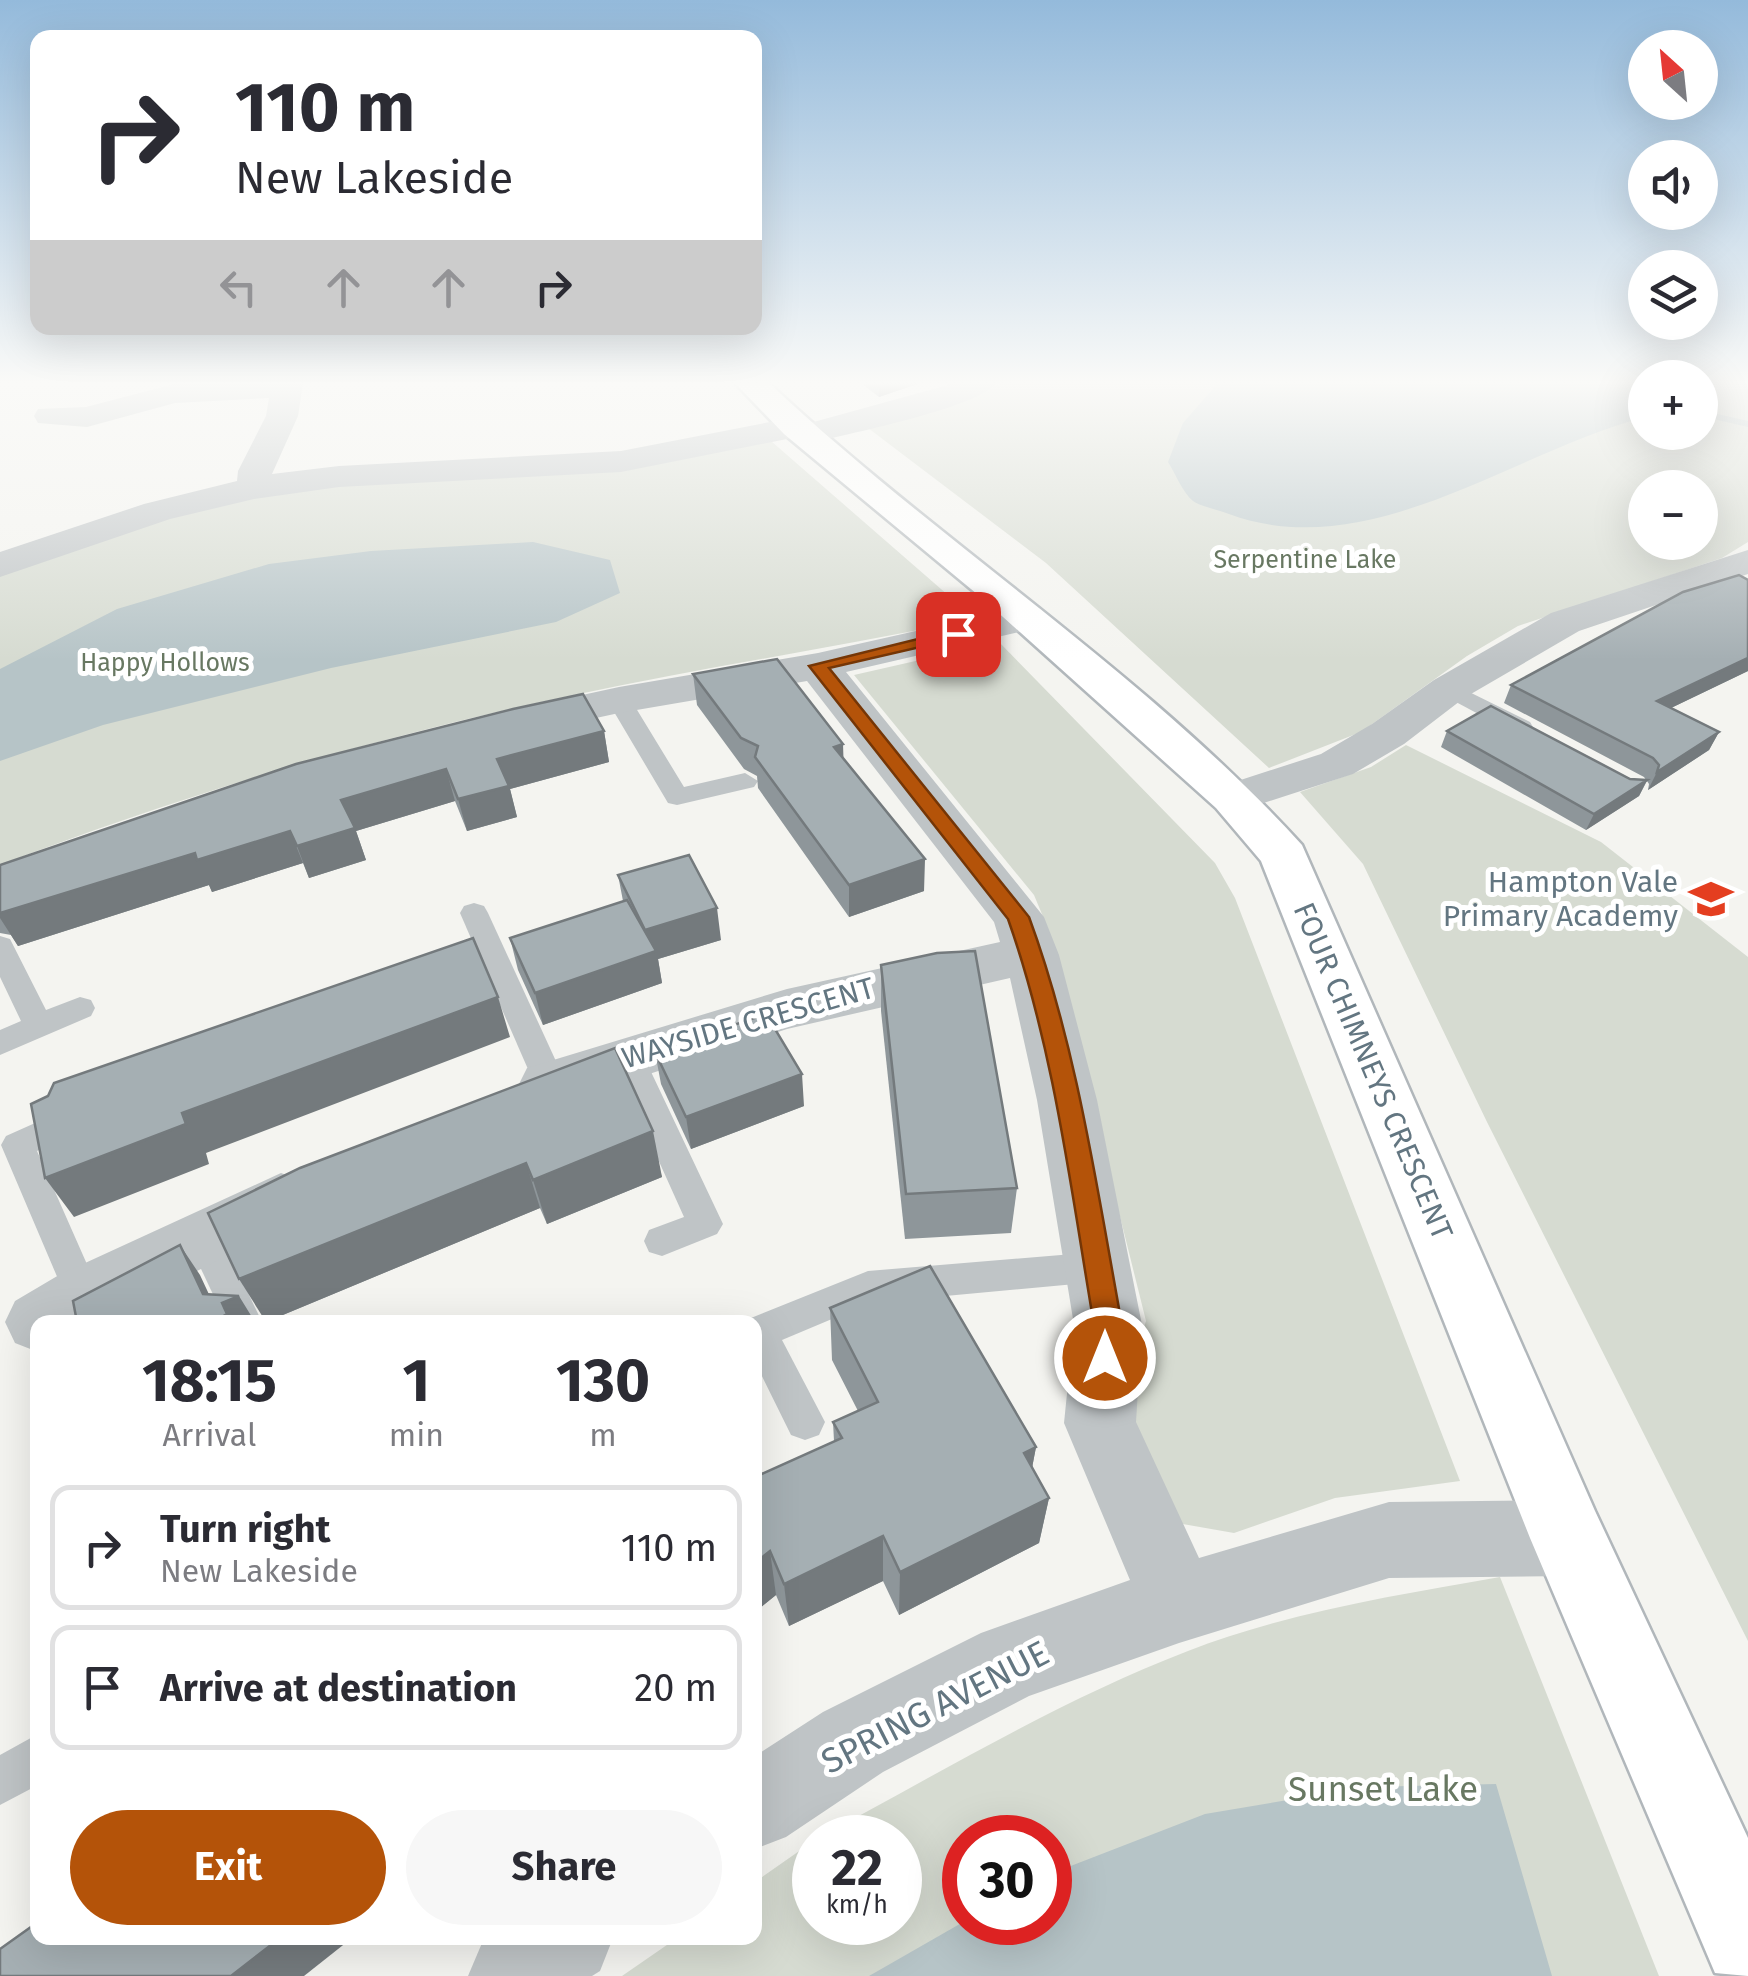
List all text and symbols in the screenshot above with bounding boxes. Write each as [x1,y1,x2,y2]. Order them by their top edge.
north arrow [1628,30,1718,120]
map controls [1628,30,1718,560]
text: 110 m [235,66,415,150]
icon: right [70,70,200,200]
button: sound [1628,140,1718,230]
text: New Lakeside [235,151,513,205]
button: layers [1628,250,1718,340]
icon: left [211,260,266,315]
icon: ahead [316,260,371,315]
icon: ahead [421,260,476,315]
icon: right [526,260,581,315]
button: + [1628,360,1718,450]
button: − [1628,470,1718,560]
park label: Serpentine Lake [1213,545,1397,575]
pin [916,592,1001,677]
icon: arrive [931,607,986,662]
park label: Happy Hollows [80,648,250,678]
place label: Hampton Vale Primary Academy [1443,864,1678,934]
school or university icon: Hampton Vale Primary Academy [1687,875,1735,923]
street label: FOUR CHIMNEYS CRESCENT [1286,897,1461,1245]
street label: WAYSIDE CRESCENT [618,970,879,1076]
position arrow [1053,1306,1157,1410]
text: 18:15 [142,1345,277,1417]
text: 1 [403,1345,430,1417]
text: 130 [556,1345,650,1417]
text: Arrival [163,1416,256,1454]
text: min [389,1416,444,1454]
text: m [589,1416,617,1454]
text: Turn right [160,1506,330,1552]
icon: right [75,1520,130,1575]
text: 110 m [621,1525,717,1571]
text: New Lakeside [160,1552,358,1590]
street label: SPRING AVENUE [814,1632,1056,1782]
icon: arrive [75,1660,130,1715]
text: Arrive at destination [160,1665,517,1711]
text: 20 m [634,1665,717,1711]
park label: Sunset Lake [1288,1768,1478,1810]
button: Exit [70,1810,386,1925]
button: Share [406,1810,722,1925]
speed limit sign: 30 [942,1815,1072,1945]
text: 22 [831,1838,883,1898]
text: km/h [826,1890,888,1920]

